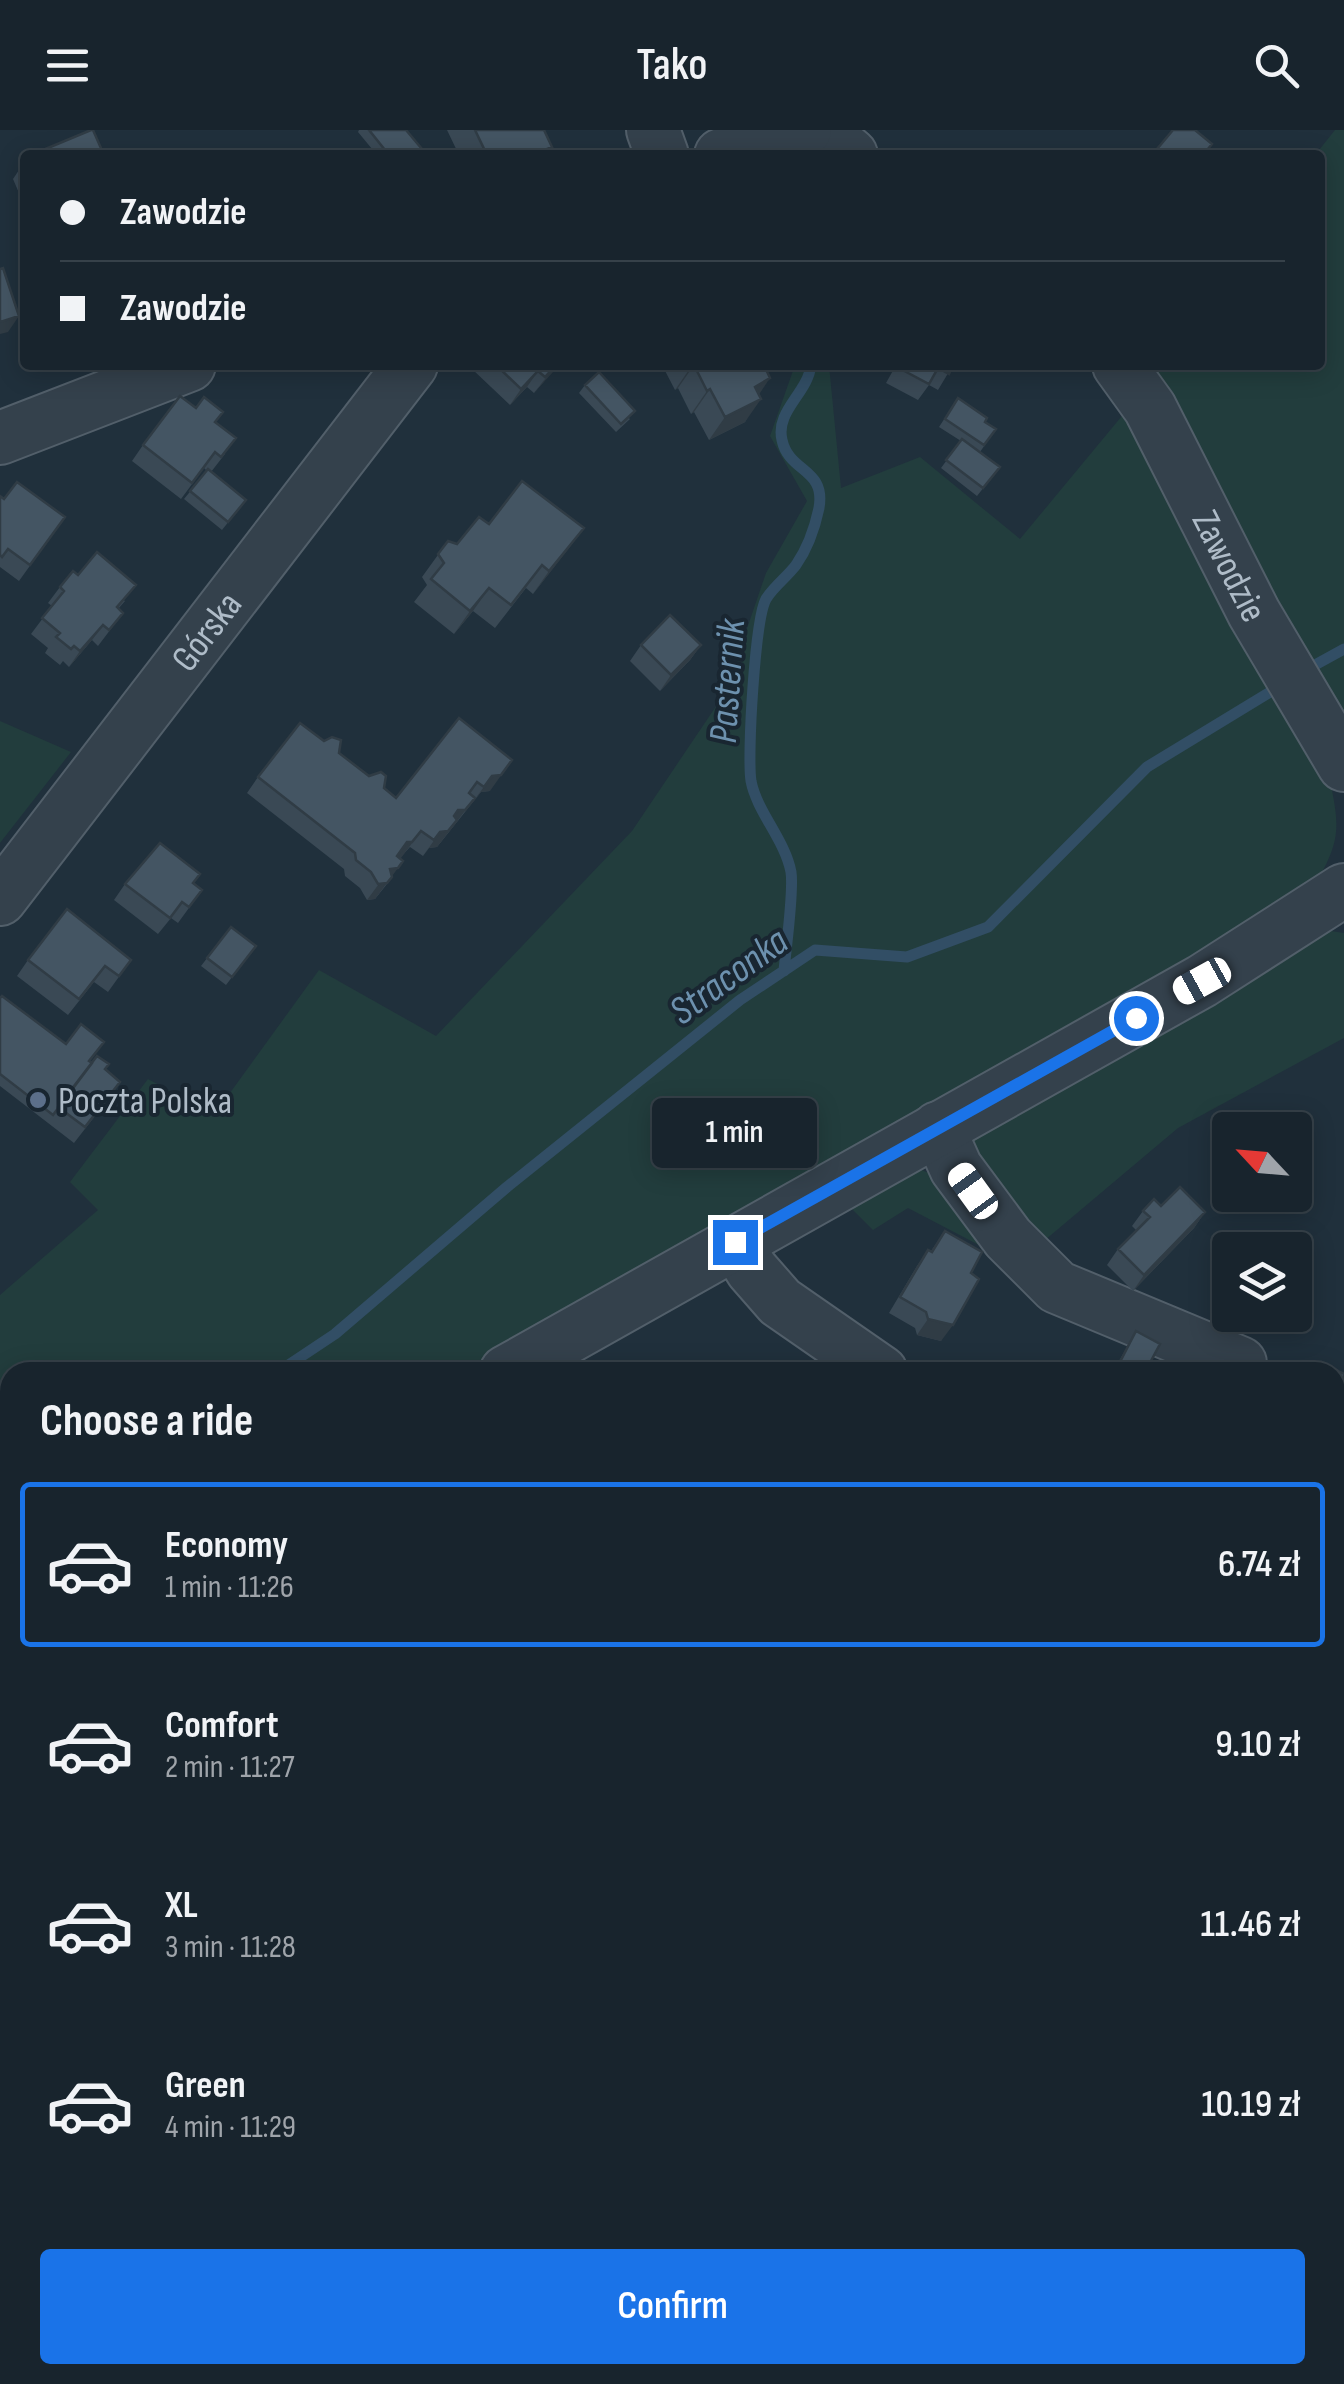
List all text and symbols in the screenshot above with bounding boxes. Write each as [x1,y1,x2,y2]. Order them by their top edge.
icon: menu [40,38,95,93]
text: Tako [637,38,707,93]
icon: search [1249,38,1304,93]
text: Zawodzie [120,190,246,235]
text: Zawodzie [120,286,246,331]
street label: Zawodzie [1182,503,1276,630]
street label: Górska [163,583,252,681]
water label: Pasternik [700,616,756,745]
water label: Straconka [661,918,798,1036]
car [1168,953,1236,1009]
route start [1114,996,1159,1041]
place label: Poczta Polska [58,1079,232,1124]
marker: Poczta Polska [27,1089,49,1111]
callout: 1 min [652,1097,818,1167]
north arrow [1212,1112,1312,1212]
map controls [1212,1112,1312,1332]
text: 1 min [705,1113,764,1152]
car [943,1158,1003,1224]
route end [713,1220,758,1265]
button: layers [1212,1232,1312,1332]
text: Choose a ride [40,1394,253,1449]
icon: car [45,1520,135,1610]
text: Economy [165,1523,288,1568]
text: 6.74 zł [1218,1542,1300,1587]
text: 1 min · 11:26 [165,1568,294,1607]
icon: car [45,1700,135,1790]
text: Comfort [165,1703,279,1748]
text: 9.10 zł [1215,1722,1300,1767]
text: 2 min · 11:27 [165,1748,294,1787]
icon: car [45,1880,135,1970]
text: XL [165,1883,198,1928]
text: 11.46 zł [1200,1902,1300,1947]
text: 3 min · 11:28 [165,1928,296,1967]
icon: car [45,2060,135,2150]
text: Green [165,2063,246,2108]
text: 10.19 zł [1201,2082,1300,2127]
text: 4 min · 11:29 [165,2108,296,2147]
button: Confirm [40,2249,1305,2364]

